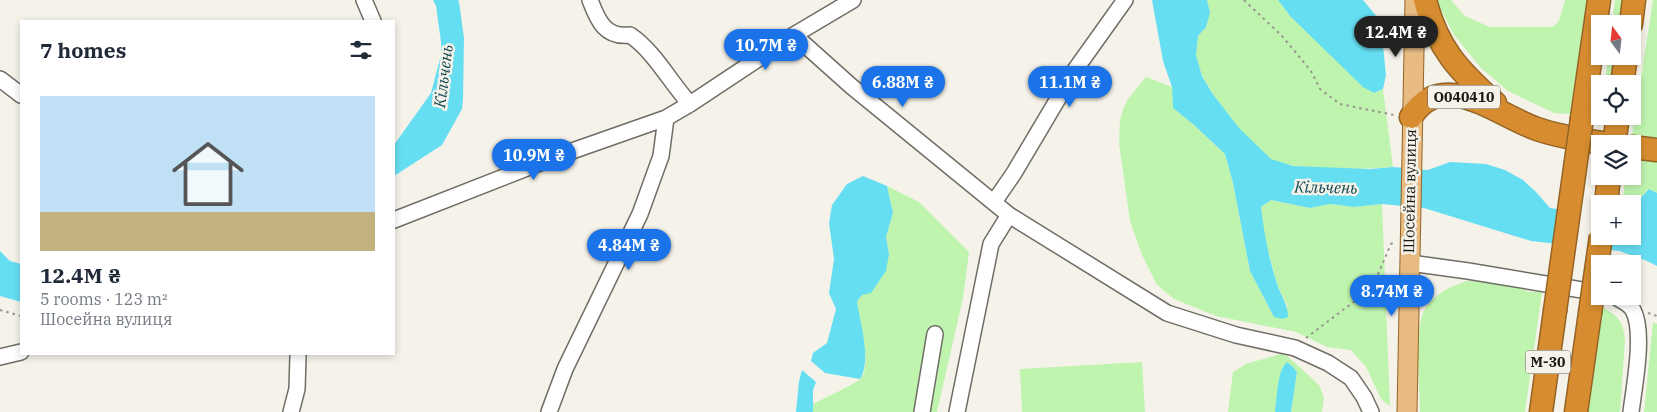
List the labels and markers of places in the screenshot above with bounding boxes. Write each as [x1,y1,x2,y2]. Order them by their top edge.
pin: 12.4M ₴ [1350,15,1442,58]
pin: 10.7M ₴ [720,28,812,71]
pin: 6.88M ₴ [857,66,949,108]
pin: 11.1M ₴ [1024,66,1116,108]
pin: 10.9M ₴ [488,138,580,181]
pin: 4.84M ₴ [583,228,675,271]
pin: 8.74M ₴ [1346,274,1438,317]

